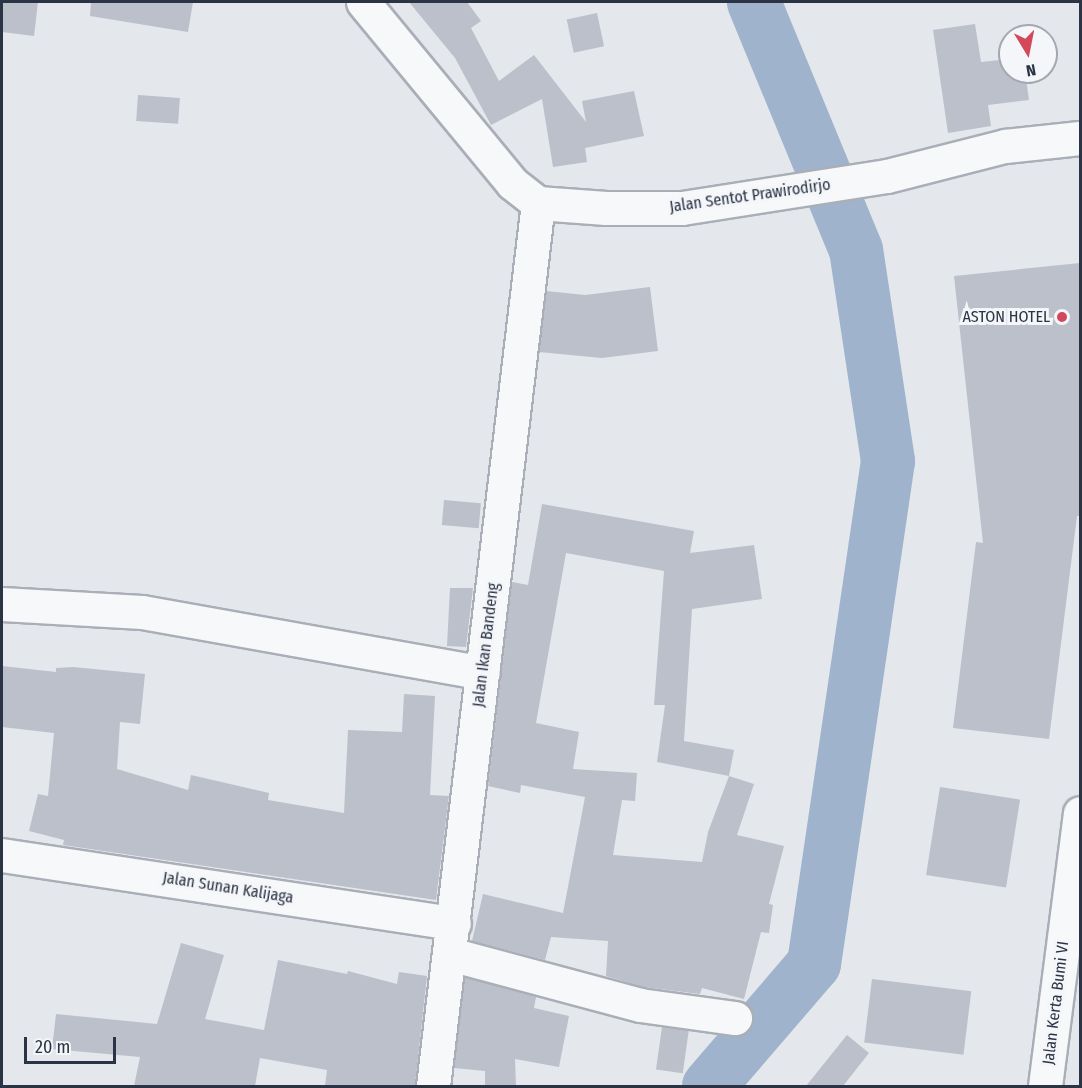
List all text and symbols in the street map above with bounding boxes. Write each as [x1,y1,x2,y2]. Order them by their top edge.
north arrow [998,24,1058,84]
text: N [1024,60,1037,80]
street label: Jalan Sentot Prawirodirjo [668,175,832,217]
place label: ASTON HOTEL [962,307,1050,327]
marker: ASTON HOTEL [1055,310,1069,324]
street label: Jalan Ikan Bandeng [469,582,503,708]
street label: Jalan Sunan Kalijaga [161,868,295,908]
street label: Jalan Kerta Bumi VI [1039,940,1073,1066]
scale bar [27,1025,118,1063]
text: 20 m [35,1036,70,1058]

